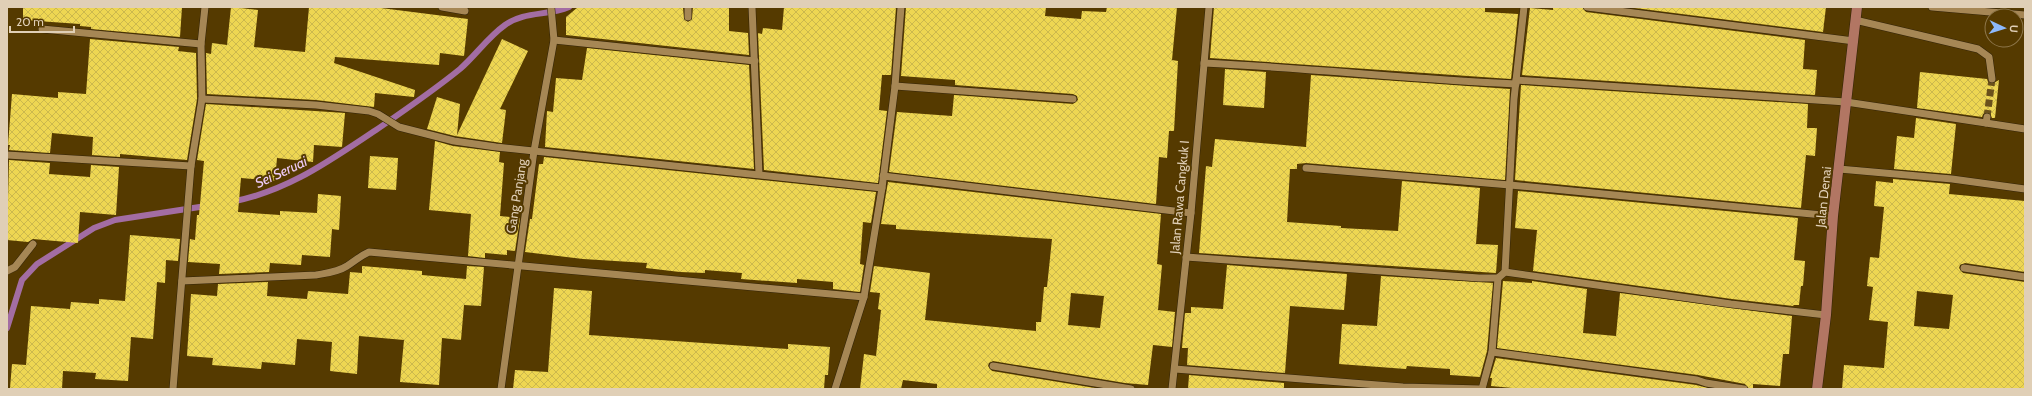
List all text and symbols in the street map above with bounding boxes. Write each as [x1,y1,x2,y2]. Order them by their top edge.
scale bar [10,8,74,34]
north arrow [1984,8,2024,48]
text: 20 m [16,14,44,29]
text: U [2007,24,2021,33]
street label: Jalan Rawa Cangkuk I [1166,140,1192,255]
water label: Sei Seruai [252,152,311,192]
street label: Gang Panjang [502,157,531,235]
street label: Jalan Denai [1812,166,1834,229]

